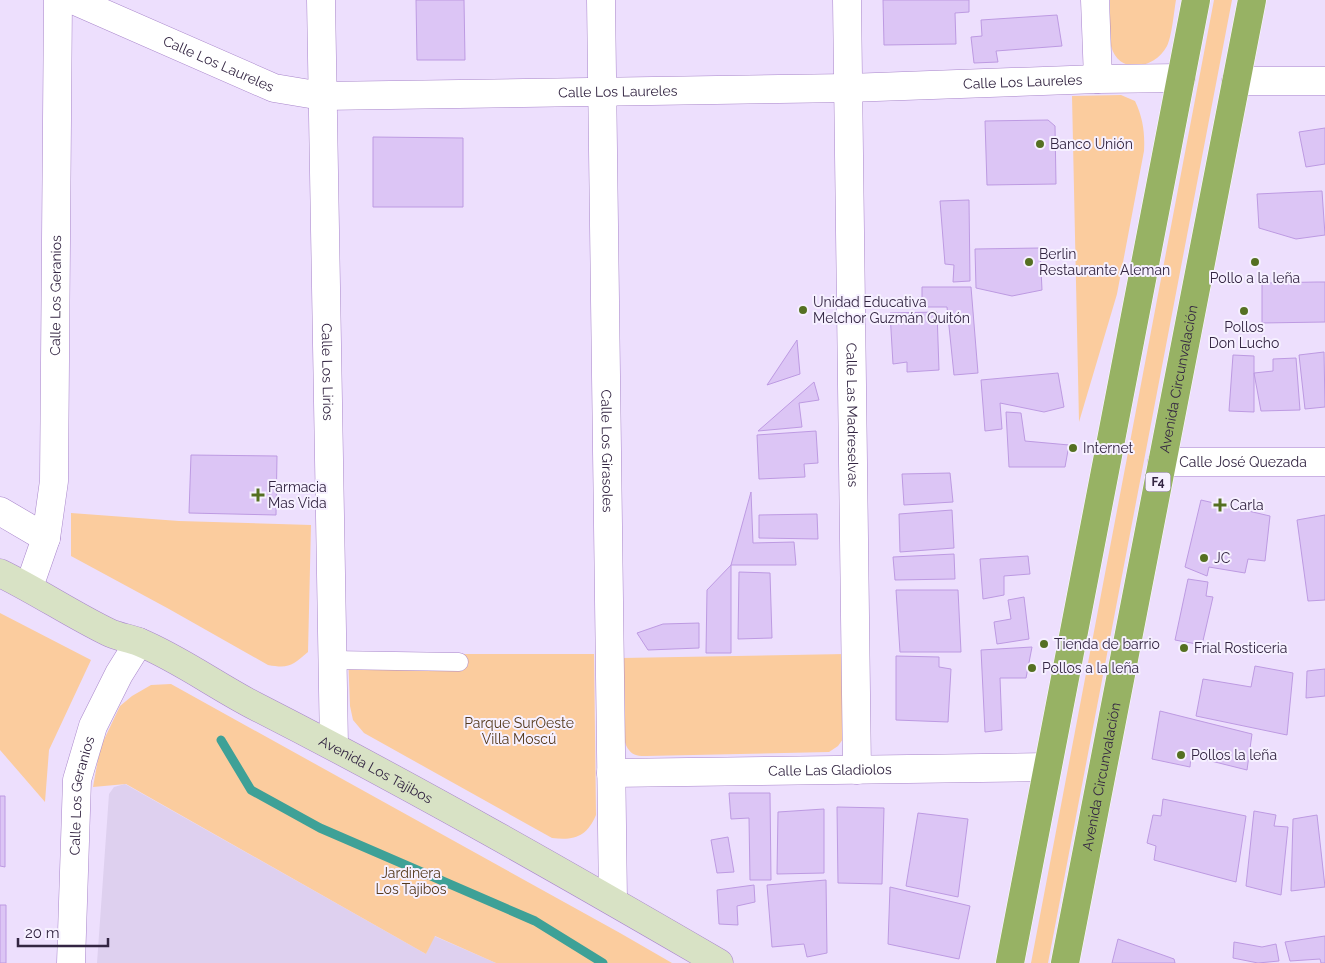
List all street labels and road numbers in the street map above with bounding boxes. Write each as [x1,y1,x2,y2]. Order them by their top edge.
street label: Calle Los Laureles [161,33,277,95]
street label: Calle Los Laureles [963,72,1083,92]
street label: Calle Los Laureles [558,83,678,100]
street label: Calle Los Geranios [47,235,64,356]
street label: Avenida Circunvalación [1156,303,1201,454]
street label: Calle Los Lirios [319,323,336,421]
street label: Calle Las Madreselvas [843,343,861,488]
street label: Calle Los Girasoles [598,389,616,513]
street label: Calle José Quezada [1179,454,1307,470]
road number: F4 [1146,472,1170,492]
street label: Avenida Circunvalación [1079,701,1123,852]
street label: Avenida Los Tajibos [316,733,436,807]
street label: Calle Los Geranios [67,734,98,856]
street label: Calle Las Gladiolos [768,761,892,779]

